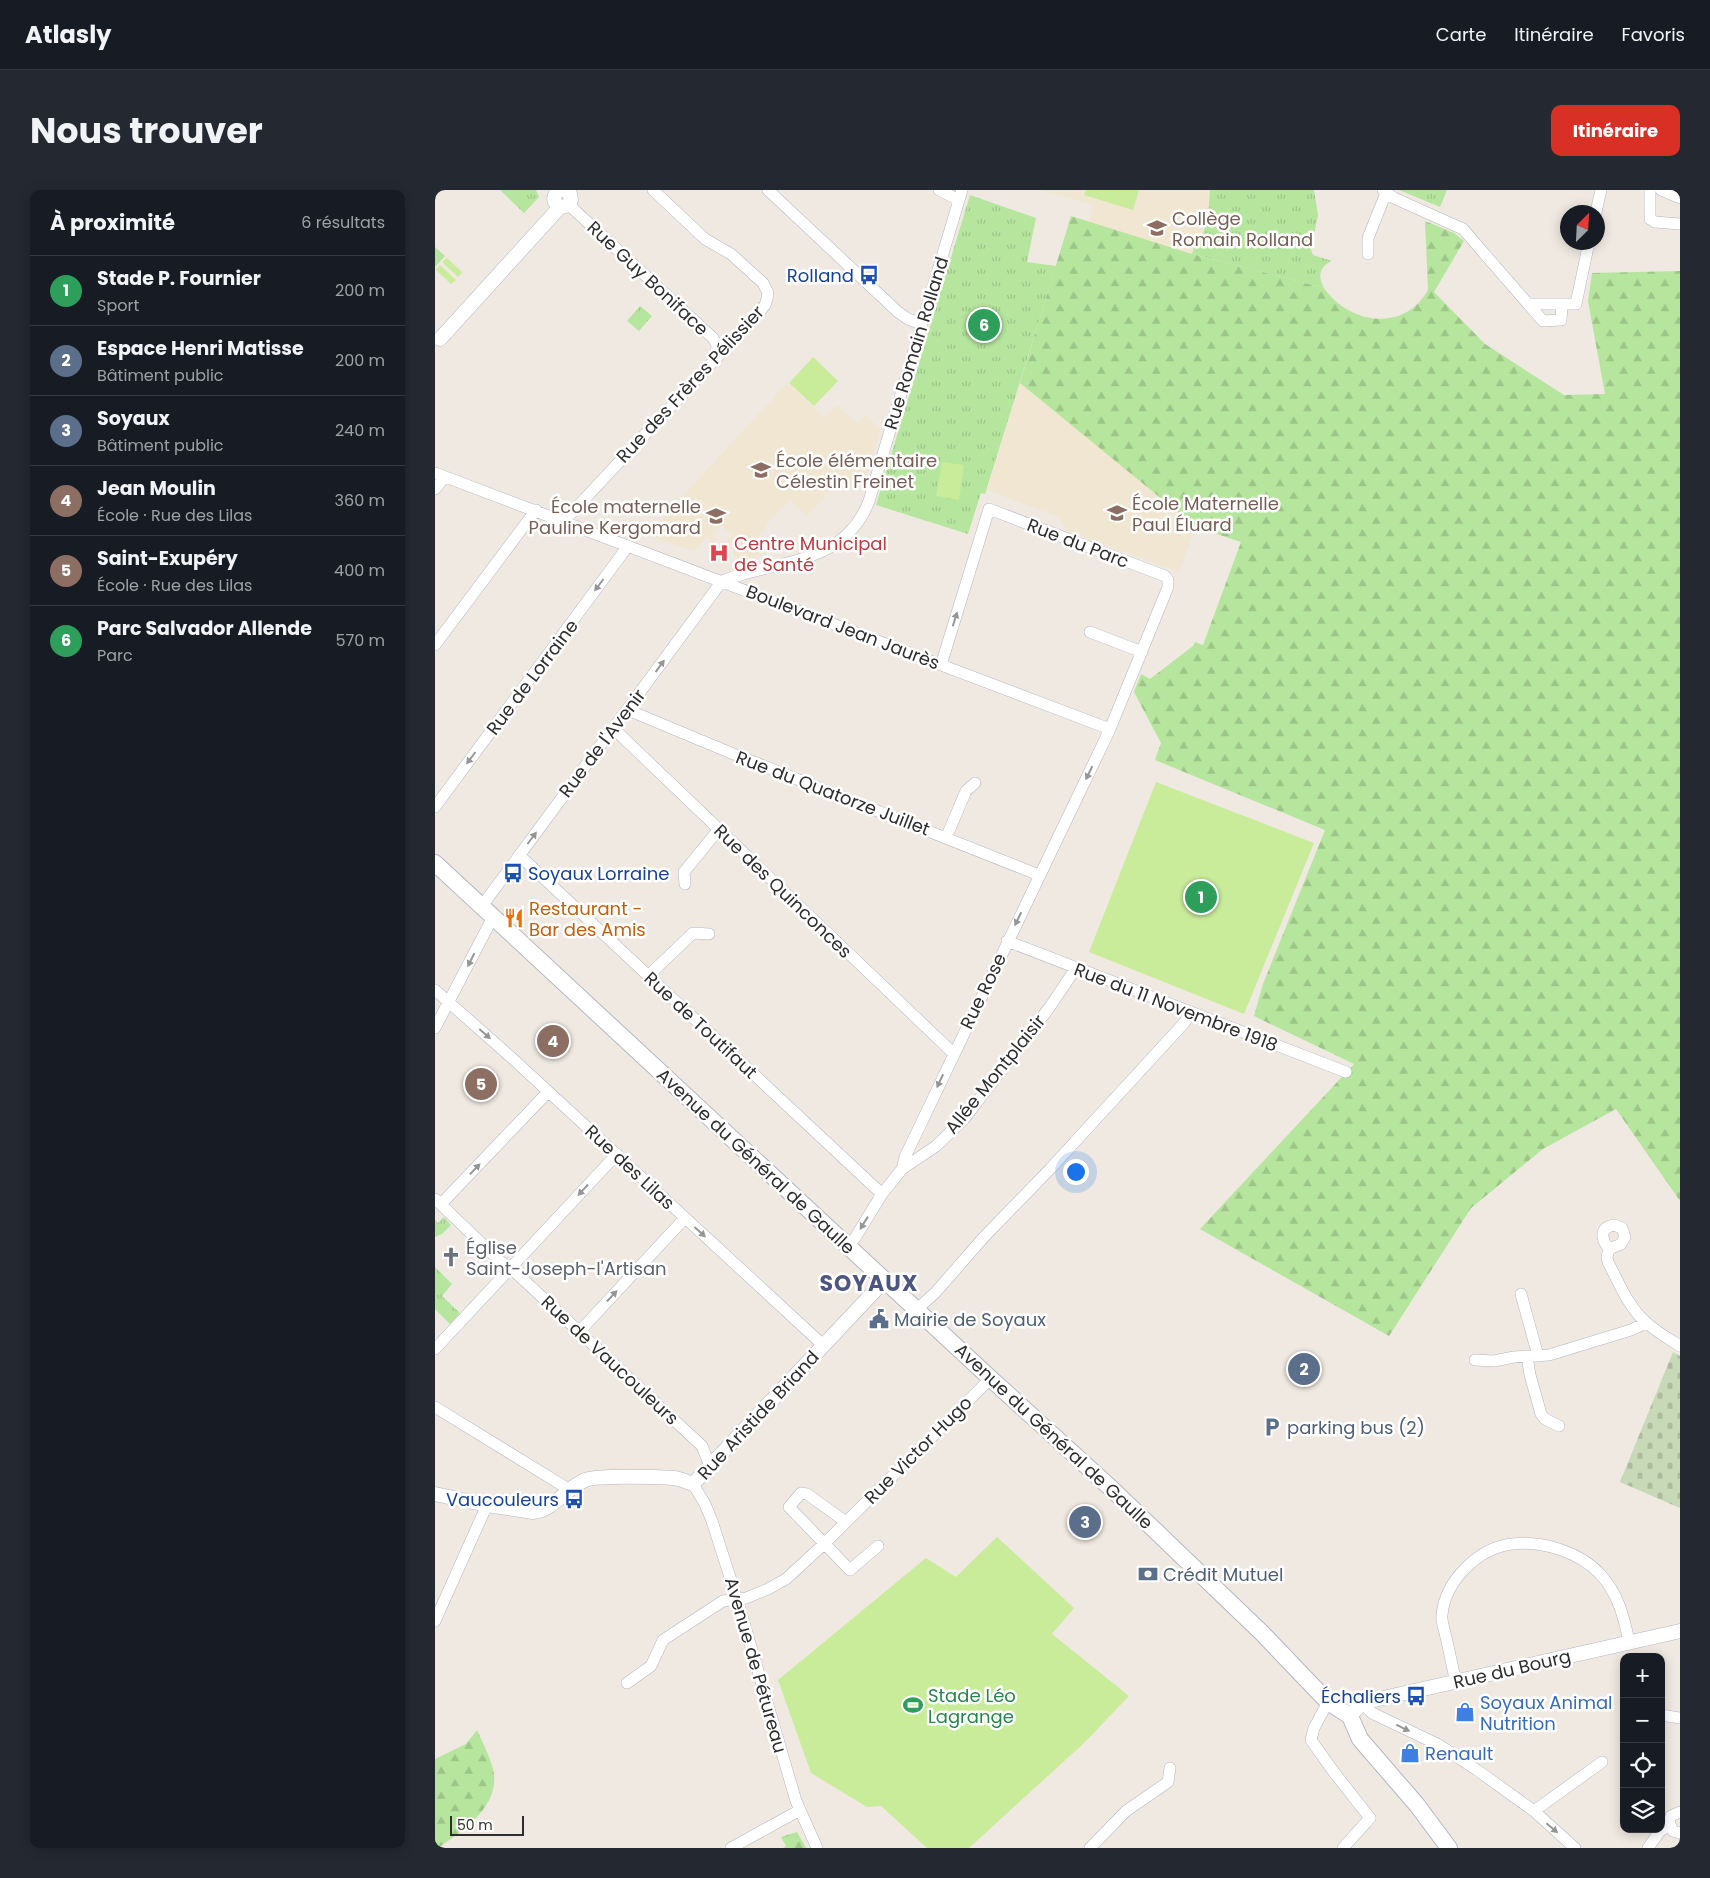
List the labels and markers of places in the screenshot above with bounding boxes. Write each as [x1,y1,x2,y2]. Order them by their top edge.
place label: Collège Romain Rolland [1172,206,1313,252]
school or university icon: Collège Romain Rolland [1146,217,1168,239]
place label: Rolland [787,263,854,288]
bus stop icon: Rolland [858,264,880,286]
pin: 6 [968,306,1000,344]
place label: École élémentaire Célestin Freinet [776,448,937,494]
school or university icon: École élémentaire Célestin Freinet [750,459,772,481]
place label: École Maternelle Paul Éluard [1132,491,1279,537]
place label: École maternelle Pauline Kergomard [529,494,701,540]
school or university icon: École Maternelle Paul Éluard [1106,502,1128,524]
school or university icon: École maternelle Pauline Kergomard [705,505,727,527]
place label: Centre Municipal de Santé [734,531,887,577]
hospital icon: Centre Municipal de Santé [708,542,730,564]
place label: Soyaux Lorraine [528,861,669,886]
bus stop icon: Soyaux Lorraine [502,862,524,884]
pin: 1 [1185,878,1217,916]
place label: Restaurant - Bar des Amis [529,896,646,942]
restaurant icon: Restaurant - Bar des Amis [503,907,525,929]
pin: 4 [537,1022,569,1060]
pin: 5 [465,1065,497,1103]
place label: Église Saint-Joseph-l'Artisan [466,1235,667,1281]
church icon: Église Saint-Joseph-l'Artisan [440,1246,462,1268]
place label: Mairie de Soyaux [894,1307,1046,1332]
public building icon: Mairie de Soyaux [868,1308,890,1330]
pin: 2 [1288,1350,1320,1388]
place label: parking bus (2) [1287,1415,1425,1440]
parking icon: parking bus (2) [1261,1416,1283,1438]
place label: Vaucouleurs [446,1487,559,1512]
bus stop icon: Vaucouleurs [563,1488,585,1510]
pin: 3 [1069,1503,1101,1541]
place label: Crédit Mutuel [1163,1562,1283,1587]
bank icon: Crédit Mutuel [1137,1563,1159,1585]
place label: Stade Léo Lagrange [928,1683,1016,1729]
place label: Échaliers [1321,1684,1401,1709]
bus stop icon: Échaliers [1405,1685,1427,1707]
place label: Soyaux Animal Nutrition [1480,1690,1613,1736]
sports icon: Stade Léo Lagrange [902,1694,924,1716]
shop icon: Soyaux Animal Nutrition [1454,1701,1476,1723]
place label: Renault [1425,1741,1493,1766]
shop icon: Renault [1399,1742,1421,1764]

